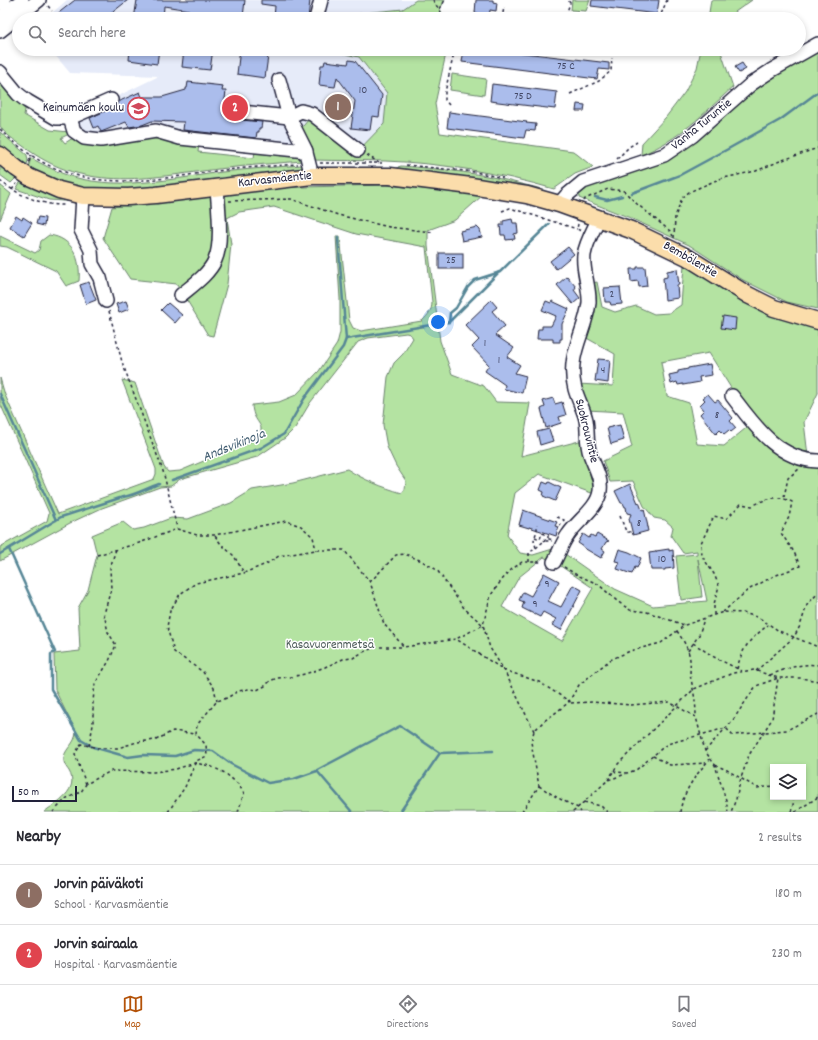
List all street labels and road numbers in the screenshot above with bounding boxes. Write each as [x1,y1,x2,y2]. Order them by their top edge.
street label: Vanha Turuntie [667,94,737,156]
street label: Karvasmäentie [237,167,313,193]
street label: Bembölentie [659,237,721,283]
street label: Suokrouvintie [569,397,603,465]

